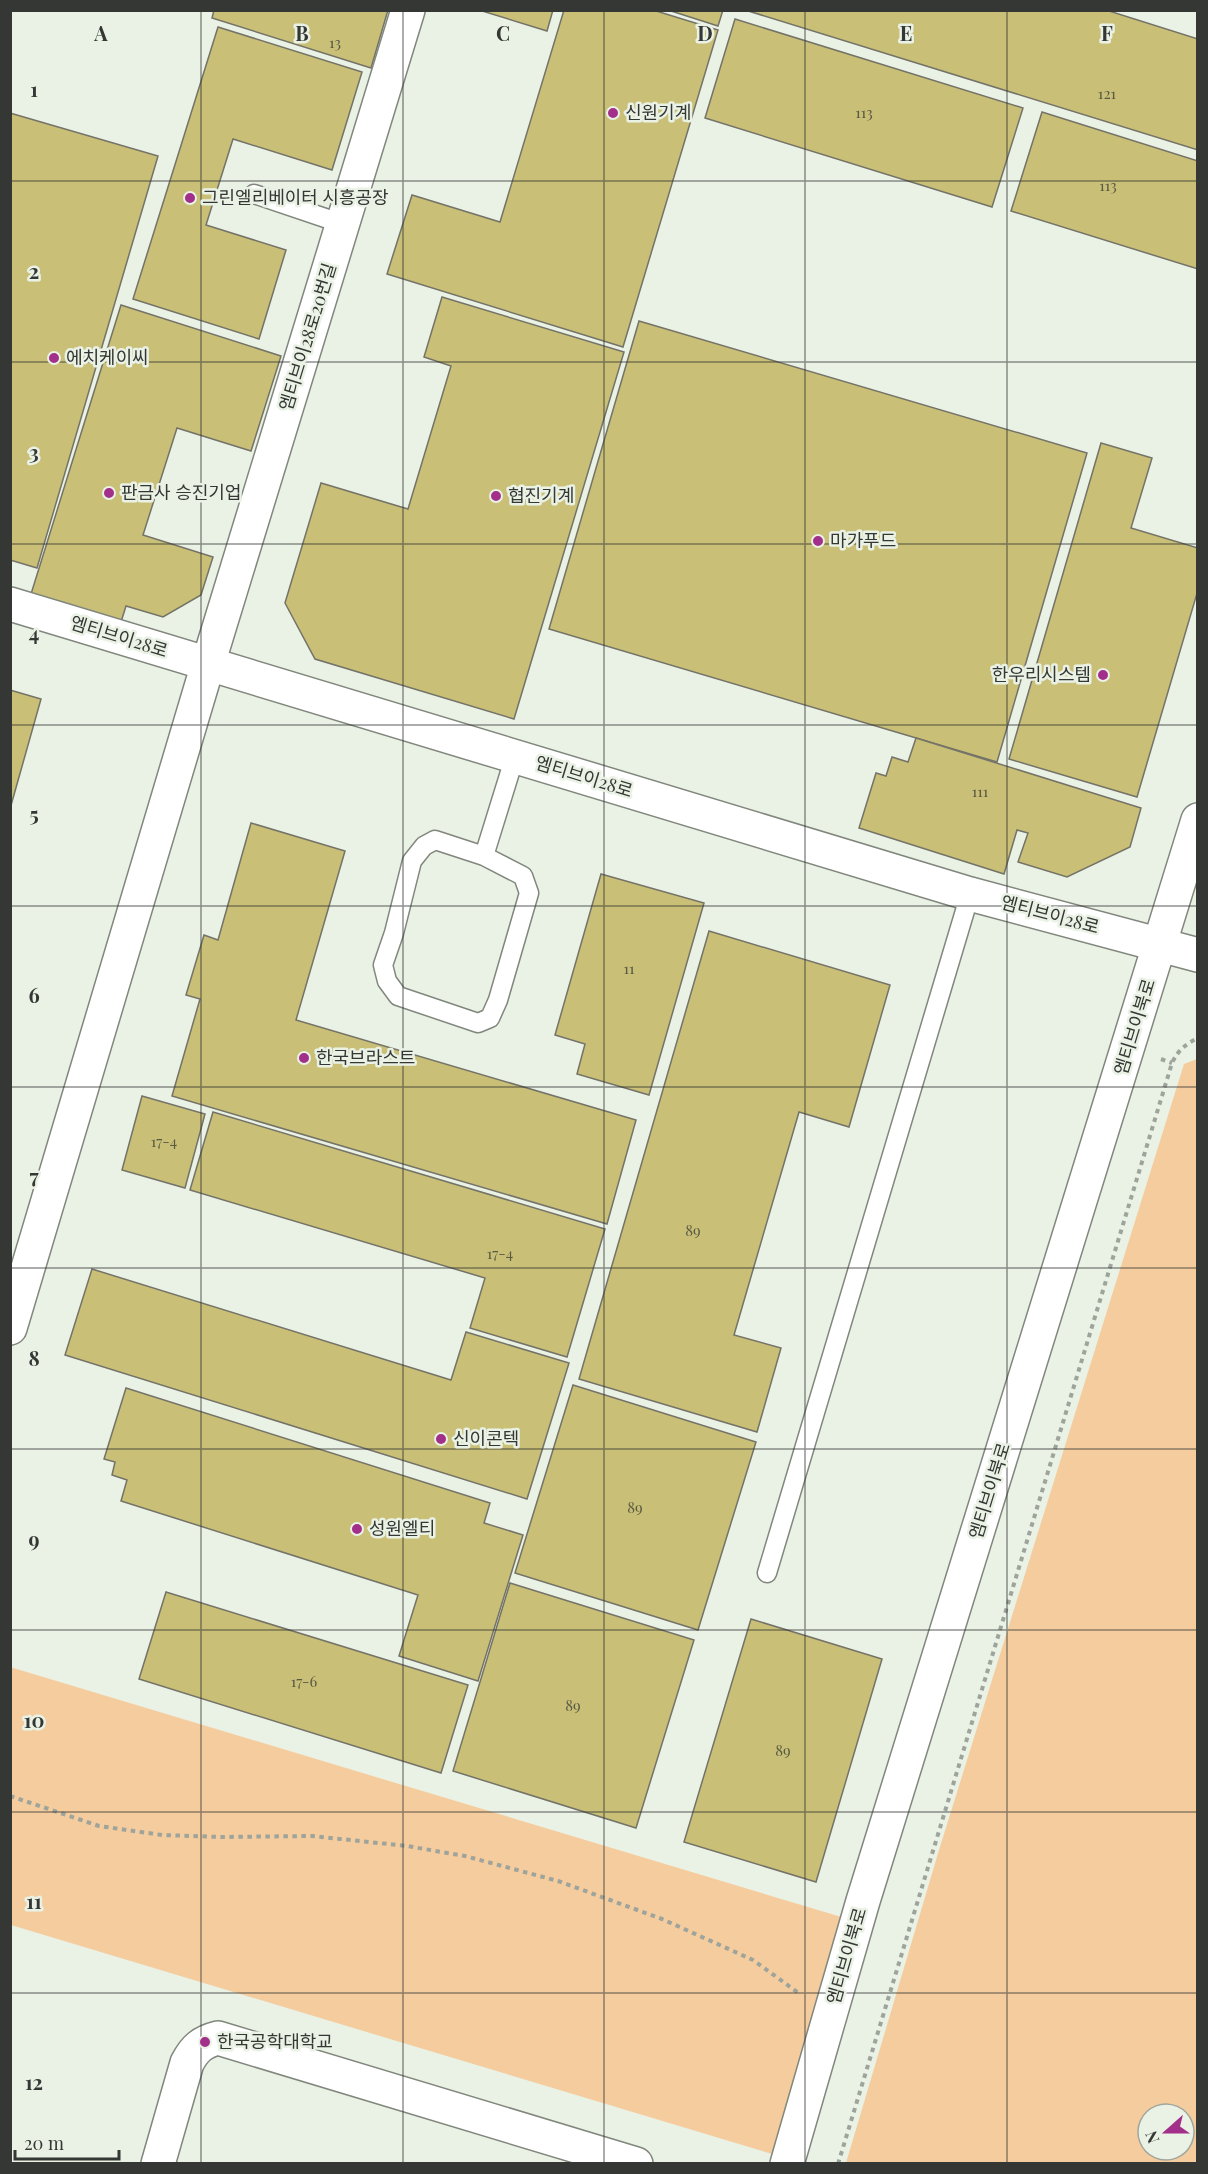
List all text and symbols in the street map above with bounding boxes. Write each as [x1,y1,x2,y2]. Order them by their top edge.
text: A [93,19,108,46]
text: B [295,19,309,46]
text: C [496,19,510,46]
text: D [697,19,713,46]
text: E [900,19,912,46]
text: F [1101,19,1113,46]
house number: 13 [329,32,341,52]
text: 1 [30,75,38,102]
house number: 121 [1098,83,1117,103]
place label: 신원기계 [625,100,691,124]
house number: 113 [855,102,873,122]
marker: 신원기계 [606,106,620,120]
house number: 113 [1099,175,1117,195]
place label: 그린엘리베이터 시흥공장 [202,185,389,209]
marker: 그린엘리베이터 시흥공장 [183,191,197,205]
text: 2 [29,257,39,284]
street label: 엠티브이28로20번길 [273,260,341,414]
place label: 에치케이씨 [66,345,149,369]
marker: 에치케이씨 [47,351,61,365]
text: 3 [29,438,39,465]
place label: 판금사 승진기업 [121,480,241,504]
place label: 협진기계 [508,483,574,507]
marker: 판금사 승진기업 [102,486,116,500]
marker: 협진기계 [489,489,503,503]
place label: 마가푸드 [830,528,896,552]
marker: 마가푸드 [811,534,825,548]
street label: 엠티브이28로 [68,610,171,662]
text: 4 [29,619,39,646]
place label: 한우리시스템 [992,662,1091,686]
marker: 한우리시스템 [1096,668,1110,682]
street label: 엠티브이28로 [533,750,636,802]
house number: 111 [972,781,989,801]
text: 5 [29,800,39,827]
street label: 엠티브이28로 [998,889,1102,939]
house number: 11 [623,958,635,978]
street label: 엠티브이북로 [1108,976,1160,1078]
text: 6 [28,981,40,1008]
place label: 한국브라스트 [316,1045,415,1069]
marker: 한국브라스트 [297,1051,311,1065]
house number: 17-4 [151,1131,177,1151]
text: 7 [29,1162,39,1189]
house number: 89 [685,1220,701,1240]
house number: 17-4 [487,1243,513,1263]
text: 8 [28,1344,40,1371]
place label: 신이콘텍 [453,1426,519,1450]
marker: 신이콘텍 [434,1432,448,1446]
street label: 엠티브이북로 [963,1440,1015,1542]
house number: 89 [627,1497,643,1517]
place label: 성원엘티 [369,1516,435,1540]
marker: 성원엘티 [350,1522,364,1536]
text: 9 [28,1525,40,1552]
house number: 17-6 [291,1671,318,1691]
house number: 89 [565,1695,581,1715]
text: 10 [24,1706,44,1733]
house number: 89 [775,1740,791,1760]
text: 11 [26,1887,42,1914]
street label: 엠티브이북로 [821,1905,871,2007]
place label: 한국공학대학교 [217,2029,333,2053]
marker: 한국공학대학교 [198,2035,212,2049]
text: 12 [25,2068,43,2095]
north arrow [1136,2102,1196,2162]
scale bar [15,2123,118,2161]
text: N [1139,2128,1163,2147]
text: 20 m [24,2131,64,2155]

